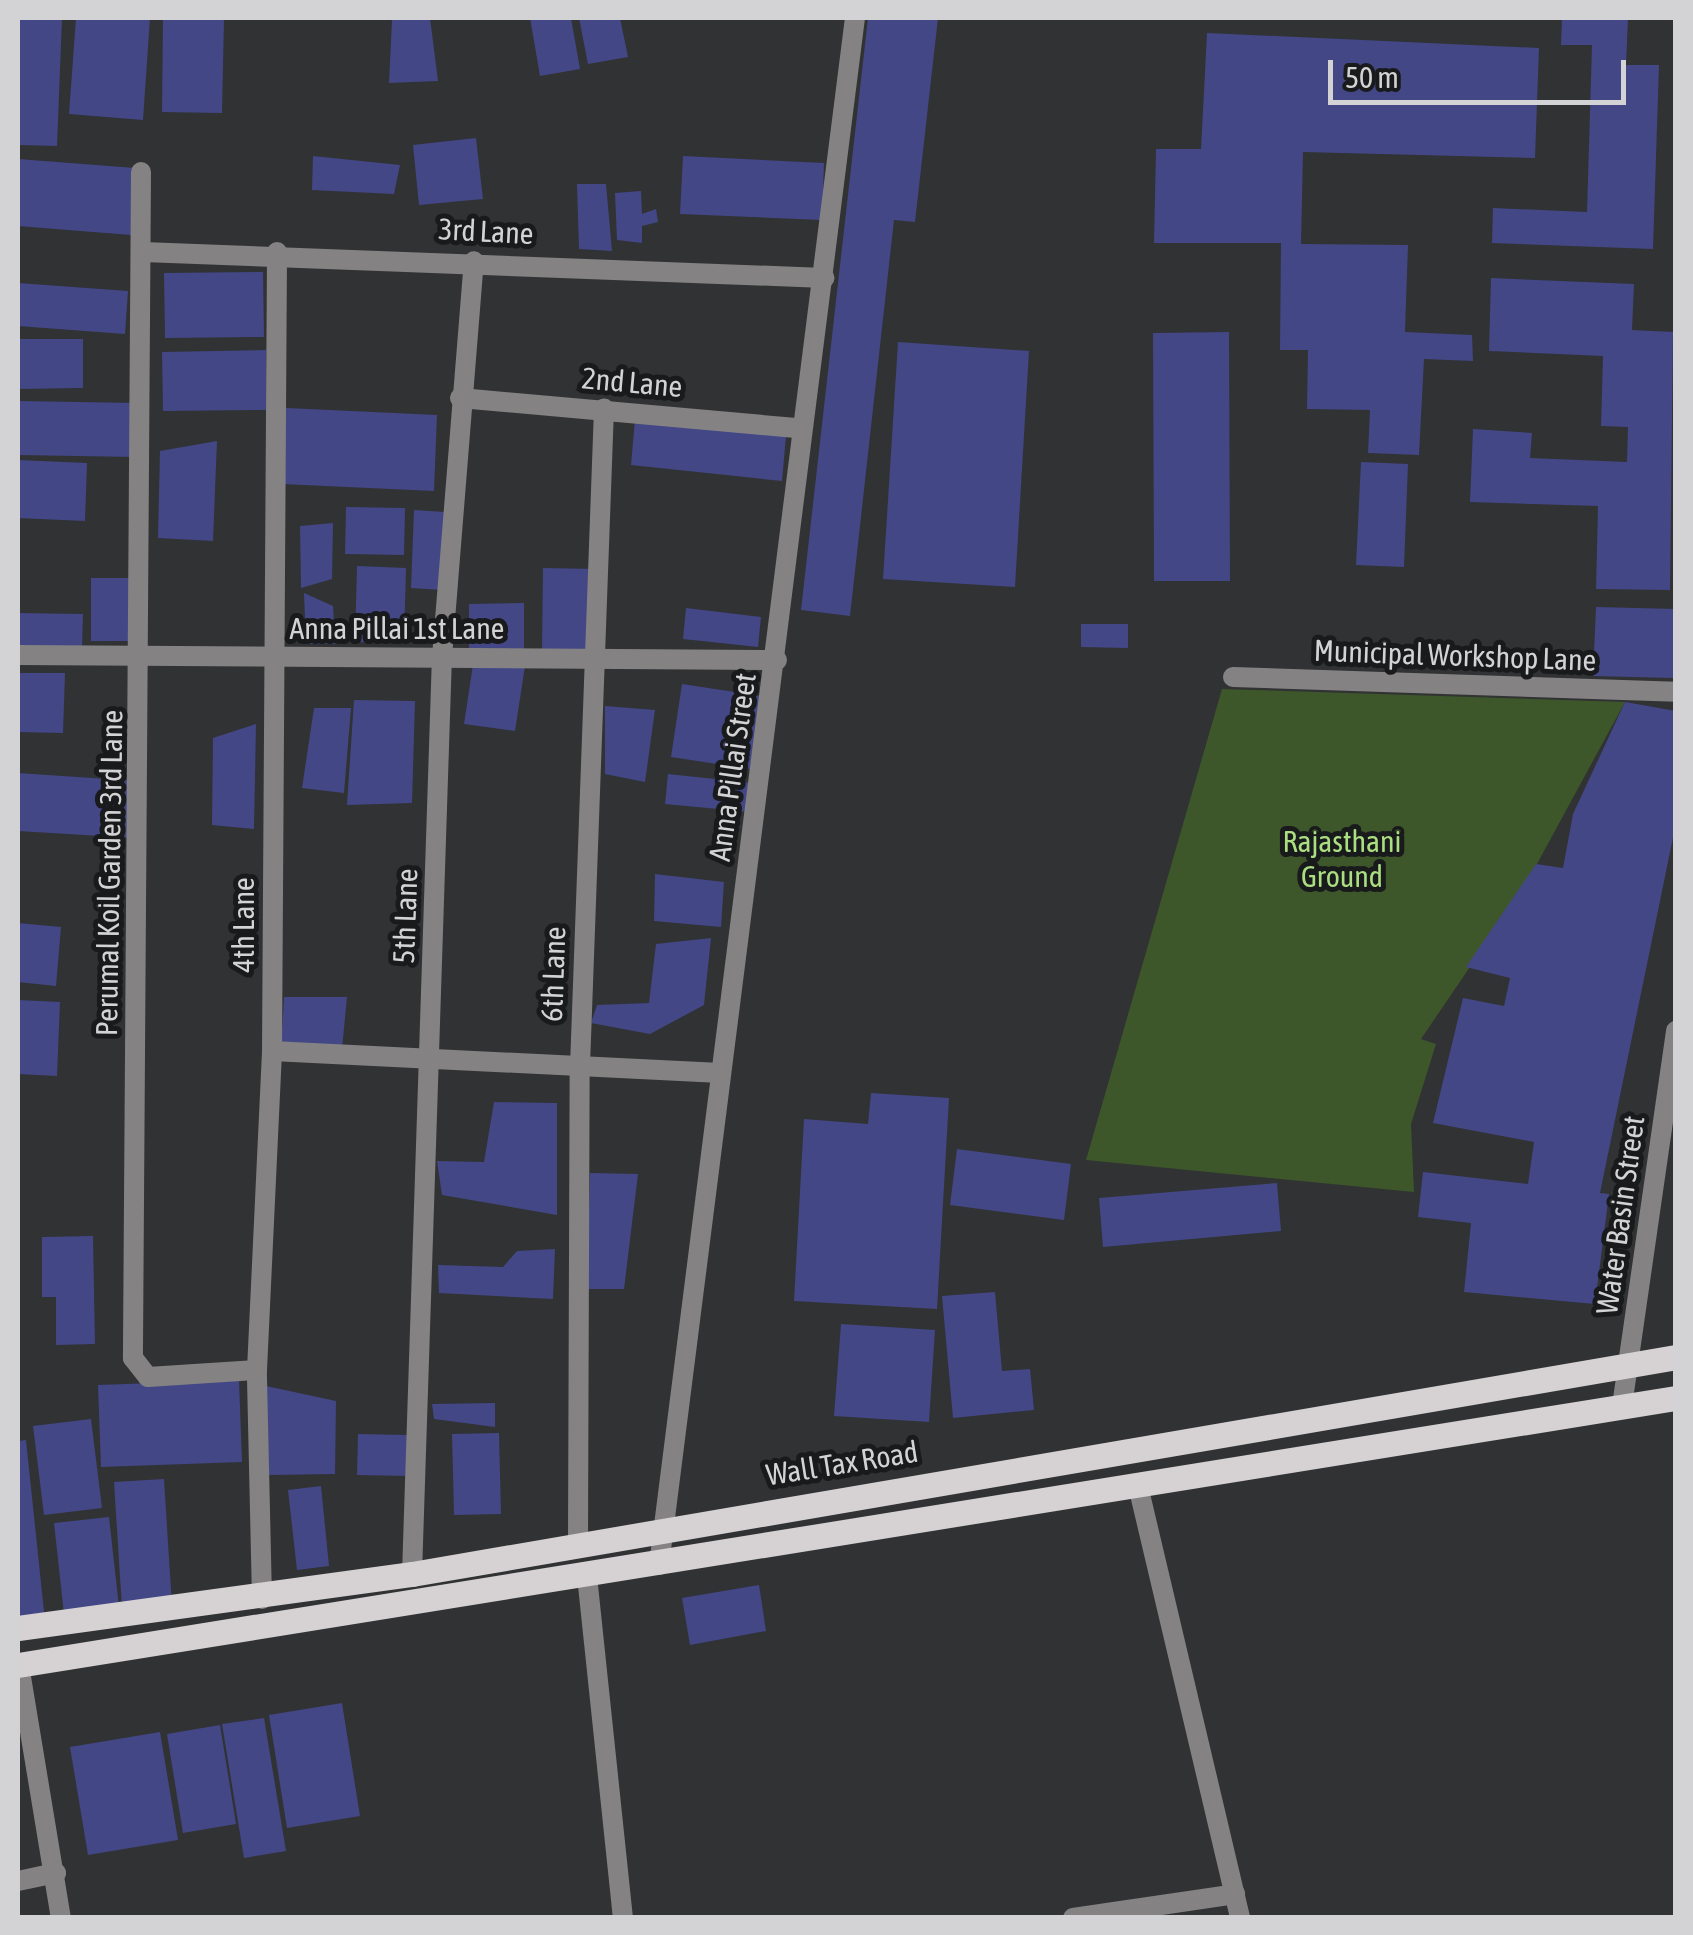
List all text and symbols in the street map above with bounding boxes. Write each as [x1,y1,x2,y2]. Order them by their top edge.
scale bar [1333,40,1630,102]
text: 50 m [1345,60,1399,94]
street label: 3rd Lane [438,211,534,251]
street label: 2nd Lane [580,360,684,404]
street label: Anna Pillai 1st Lane [290,610,504,646]
street label: Municipal Workshop Lane [1313,632,1597,678]
street label: Anna Pillai Street [701,671,763,863]
street label: Perumal Koil Garden 3rd Lane [88,710,130,1036]
park label: Rajasthani Ground [1283,823,1401,894]
street label: 5th Lane [385,868,425,964]
street label: 4th Lane [225,877,261,973]
street label: 6th Lane [533,926,573,1022]
street label: Water Basin Street [1588,1114,1652,1316]
street label: Wall Tax Road [763,1433,921,1493]

